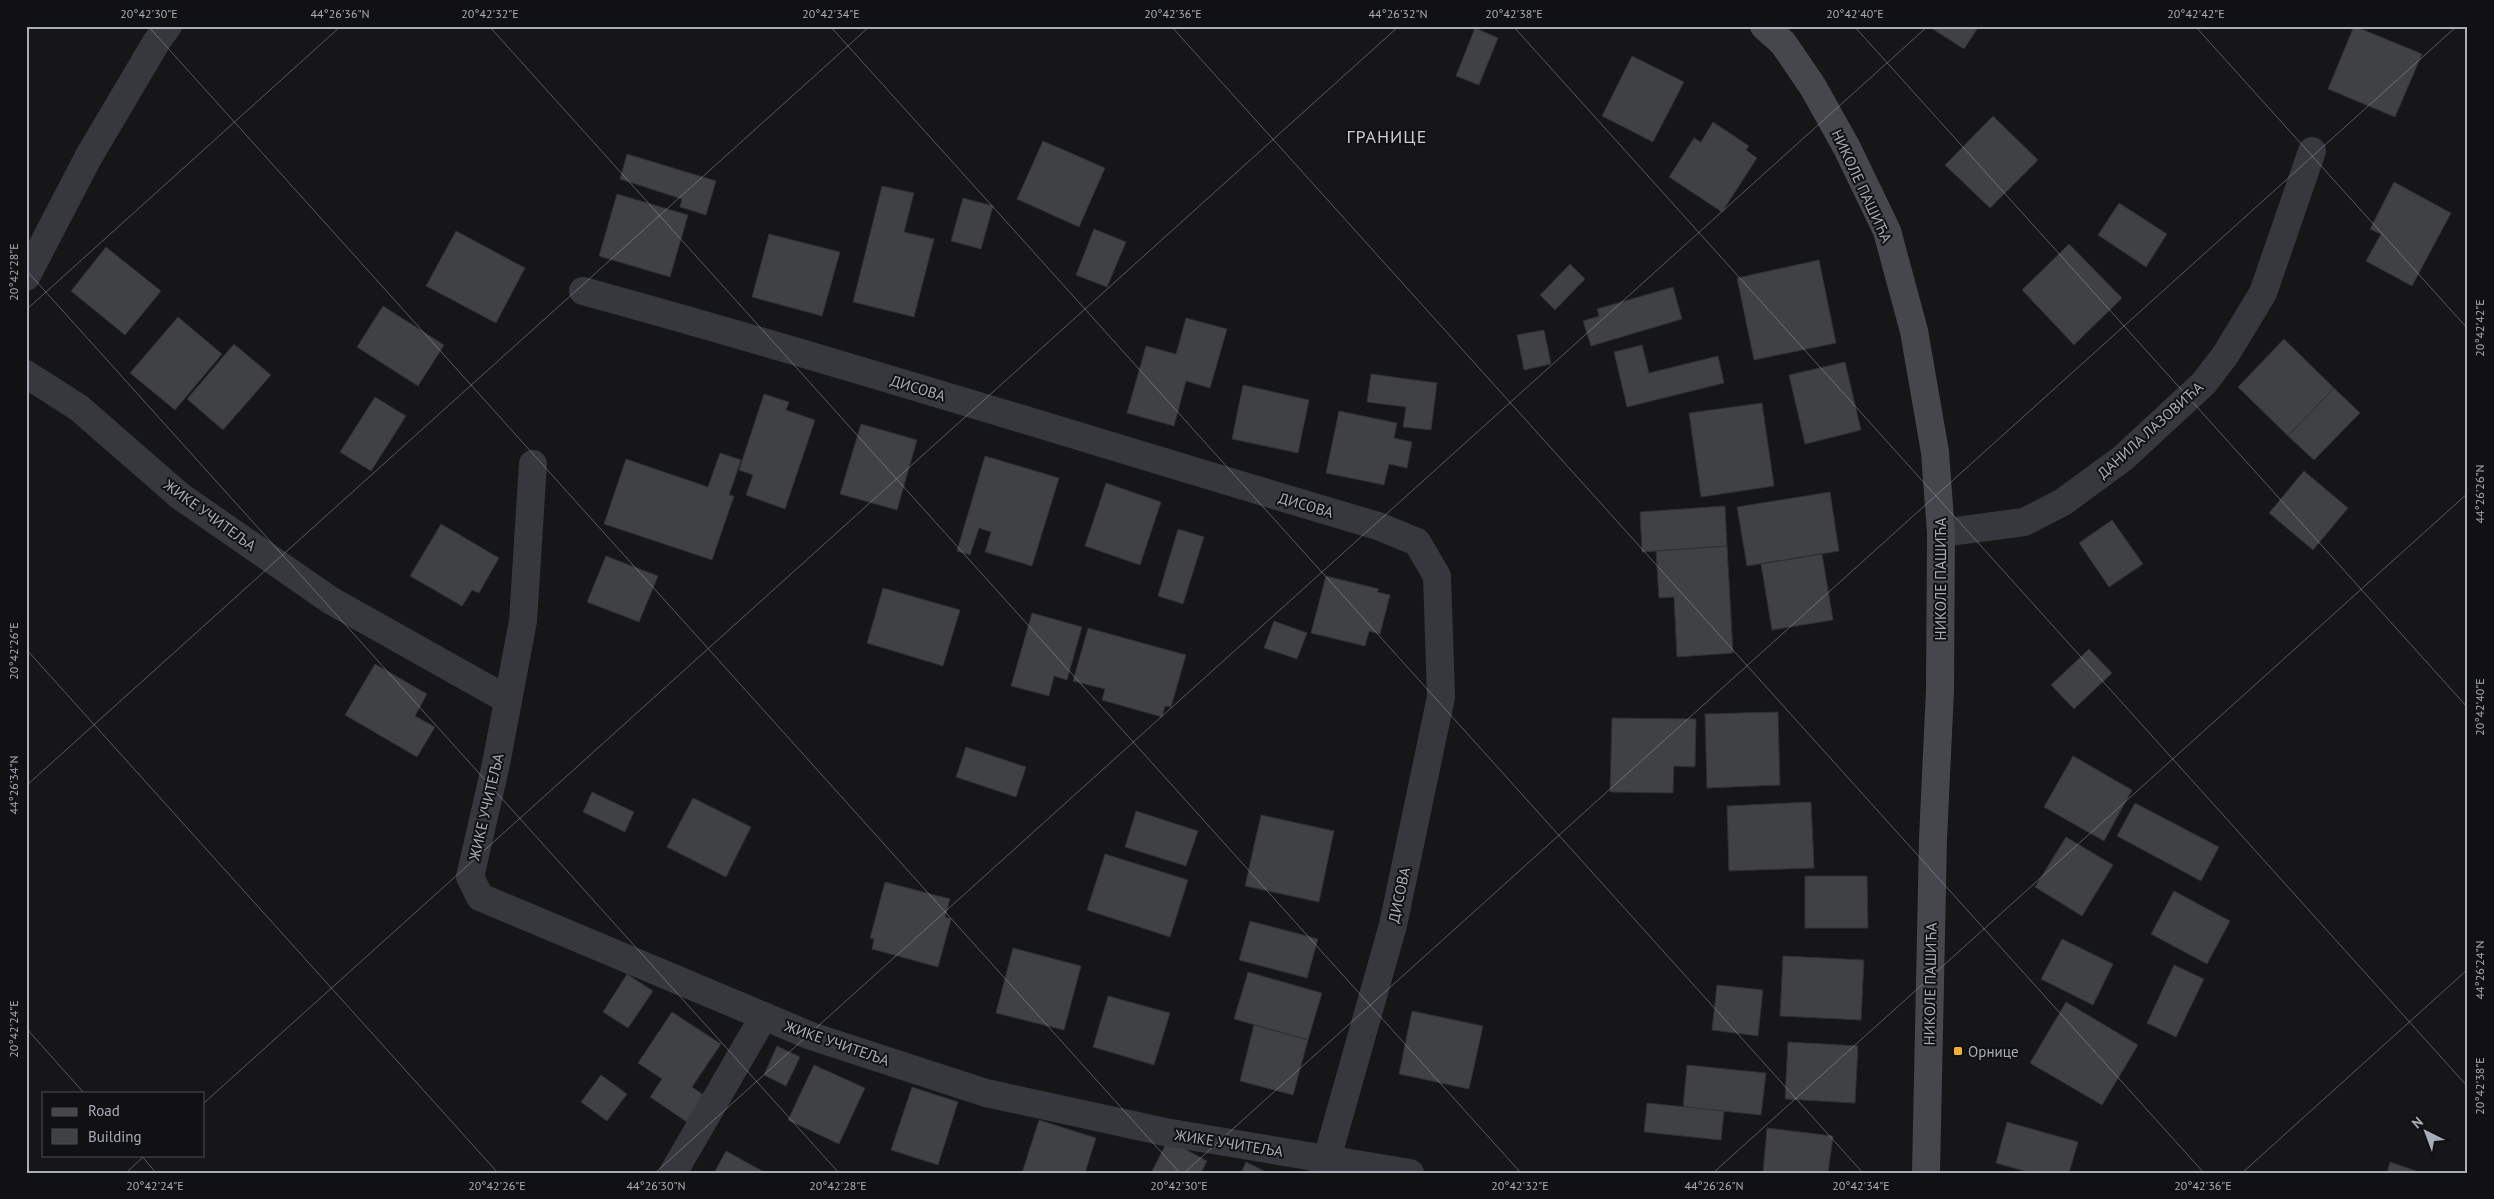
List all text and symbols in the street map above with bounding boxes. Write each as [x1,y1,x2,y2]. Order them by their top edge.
text: 20°42'30"E [120,6,178,21]
text: 44°26'36"N [310,6,370,21]
text: 20°42'32"E [461,6,519,21]
text: 20°42'34"E [802,6,860,21]
text: 20°42'36"E [1144,6,1202,21]
text: 44°26'32"N [1368,6,1428,21]
text: 20°42'38"E [1485,6,1543,21]
text: 20°42'40"E [1826,6,1884,21]
text: 20°42'42"E [2167,6,2225,21]
district label: ГРАНИЦЕ [1347,125,1427,148]
street label: НИКОЛЕ ПАШИЋА [1827,126,1897,246]
text: 20°42'28"E [6,243,21,301]
text: 20°42'42"E [2472,299,2487,357]
street label: ДИСОВА [888,371,948,405]
street label: ДАНИЛА ЛАЗОВИЋА [2093,377,2207,483]
text: 44°26'26"N [2472,464,2487,524]
street label: ЖИКЕ УЧИТЕЉА [159,475,260,555]
street label: ДИСОВА [1276,488,1336,522]
street label: НИКОЛЕ ПАШИЋА [1931,517,1950,640]
text: 20°42'26"E [6,622,21,680]
text: 20°42'40"E [2472,678,2487,736]
street label: ЖИКЕ УЧИТЕЉА [464,751,508,863]
text: 44°26'34"N [6,755,21,815]
street label: ДИСОВА [1384,865,1414,924]
street label: НИКОЛЕ ПАШИЋА [1919,922,1941,1046]
text: 44°26'24"N [2472,940,2487,1000]
text: 20°42'24"E [6,1000,21,1058]
street label: ЖИКЕ УЧИТЕЉА [781,1016,892,1070]
place label: Орнице [1968,1042,2019,1061]
marker: Орнице [1952,1045,1964,1057]
text: 20°42'38"E [2472,1057,2487,1115]
legend [42,1092,205,1156]
text: Road [88,1101,120,1120]
north arrow [2402,1106,2452,1156]
text: N [2408,1113,2427,1132]
street label: ЖИКЕ УЧИТЕЉА [1172,1125,1285,1161]
text: Building [88,1127,142,1146]
text: 20°42'24"E [126,1178,184,1193]
text: 20°42'26"E [468,1178,526,1193]
text: 44°26'30"N [626,1178,686,1193]
text: 20°42'28"E [809,1178,867,1193]
text: 20°42'30"E [1150,1178,1208,1193]
text: 20°42'32"E [1491,1178,1549,1193]
text: 44°26'26"N [1684,1178,1744,1193]
text: 20°42'34"E [1832,1178,1890,1193]
text: 20°42'36"E [2174,1178,2232,1193]

